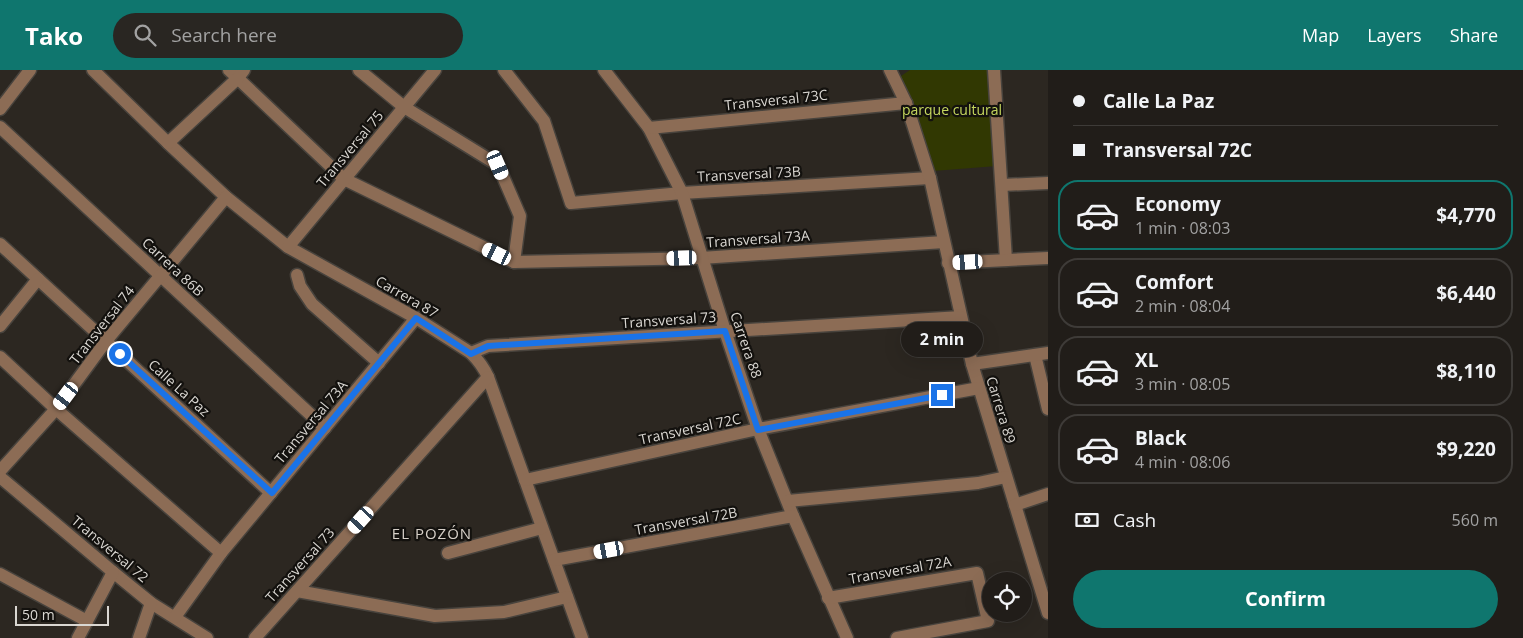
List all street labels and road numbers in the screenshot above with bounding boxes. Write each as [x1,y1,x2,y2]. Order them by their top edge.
street label: Transversal 73C [723,85,829,114]
street label: Transversal 75 [312,106,387,191]
street label: Transversal 73B [697,161,801,186]
street label: Transversal 73A [706,225,810,252]
street label: Carrera 86B [138,233,208,300]
street label: Carrera 87 [373,271,442,322]
street label: Transversal 74 [65,282,138,368]
street label: Transversal 73 [621,307,717,332]
street label: Carrera 88 [726,309,767,381]
street label: Calle La Paz [144,355,214,421]
street label: Carrera 89 [982,374,1021,446]
street label: Transversal 73A [270,376,351,467]
street label: Transversal 72C [637,408,743,449]
street label: Transversal 72B [633,502,739,539]
street label: Transversal 72 [68,511,153,586]
street label: Transversal 73 [261,523,338,606]
street label: Transversal 72A [847,551,953,588]

